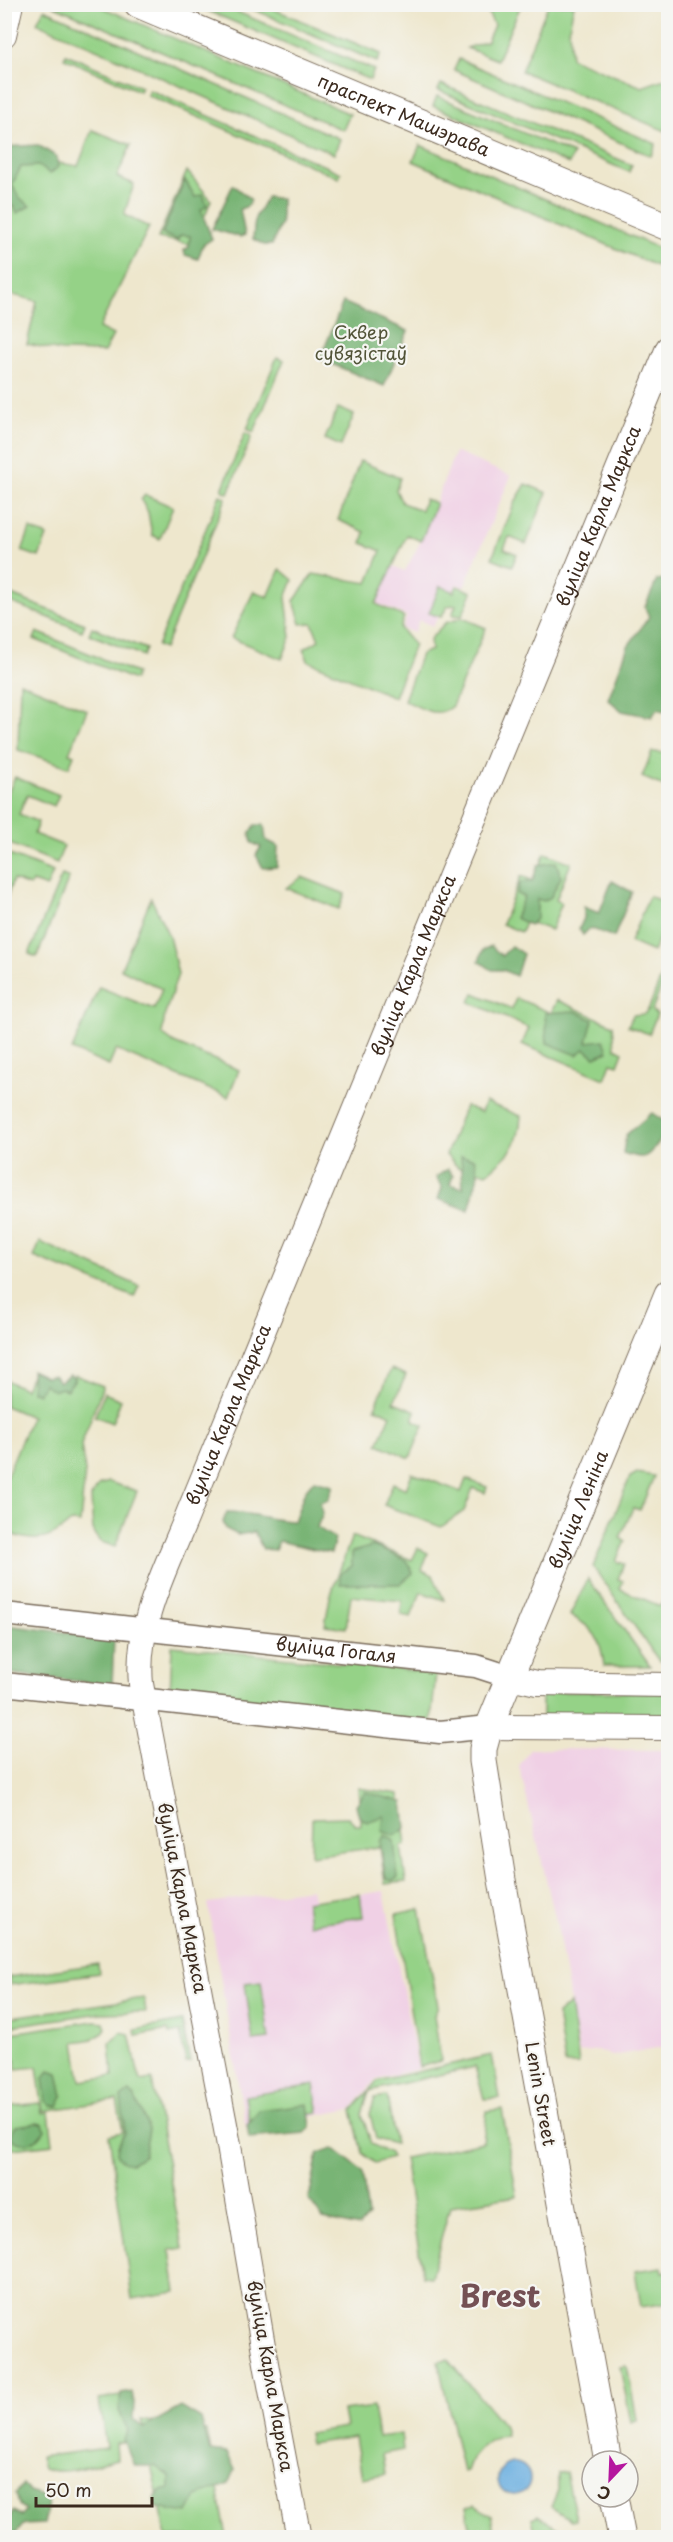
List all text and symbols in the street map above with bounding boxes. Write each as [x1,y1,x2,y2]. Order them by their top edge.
street label: праспект Машэрава [314,66,495,163]
park label: Сквер сувязістаў [315,318,407,366]
street label: вуліца Карла Маркса [548,420,647,610]
street label: вуліца Карла Маркса [363,869,462,1060]
street label: вуліца Карла Маркса [178,1319,277,1509]
street label: вуліца Леніна [541,1445,614,1573]
street label: вуліца Гогаля [275,1629,398,1669]
street label: вуліца Карла Маркса [152,1800,215,1996]
street label: Lenin Street [519,2039,564,2148]
district label: Brest [459,2272,541,2317]
street label: вуліца Карла Маркса [241,2278,302,2474]
north arrow [580,2449,640,2509]
scale bar [36,2470,152,2508]
text: 50 m [45,2476,92,2503]
text: С [594,2480,614,2507]

